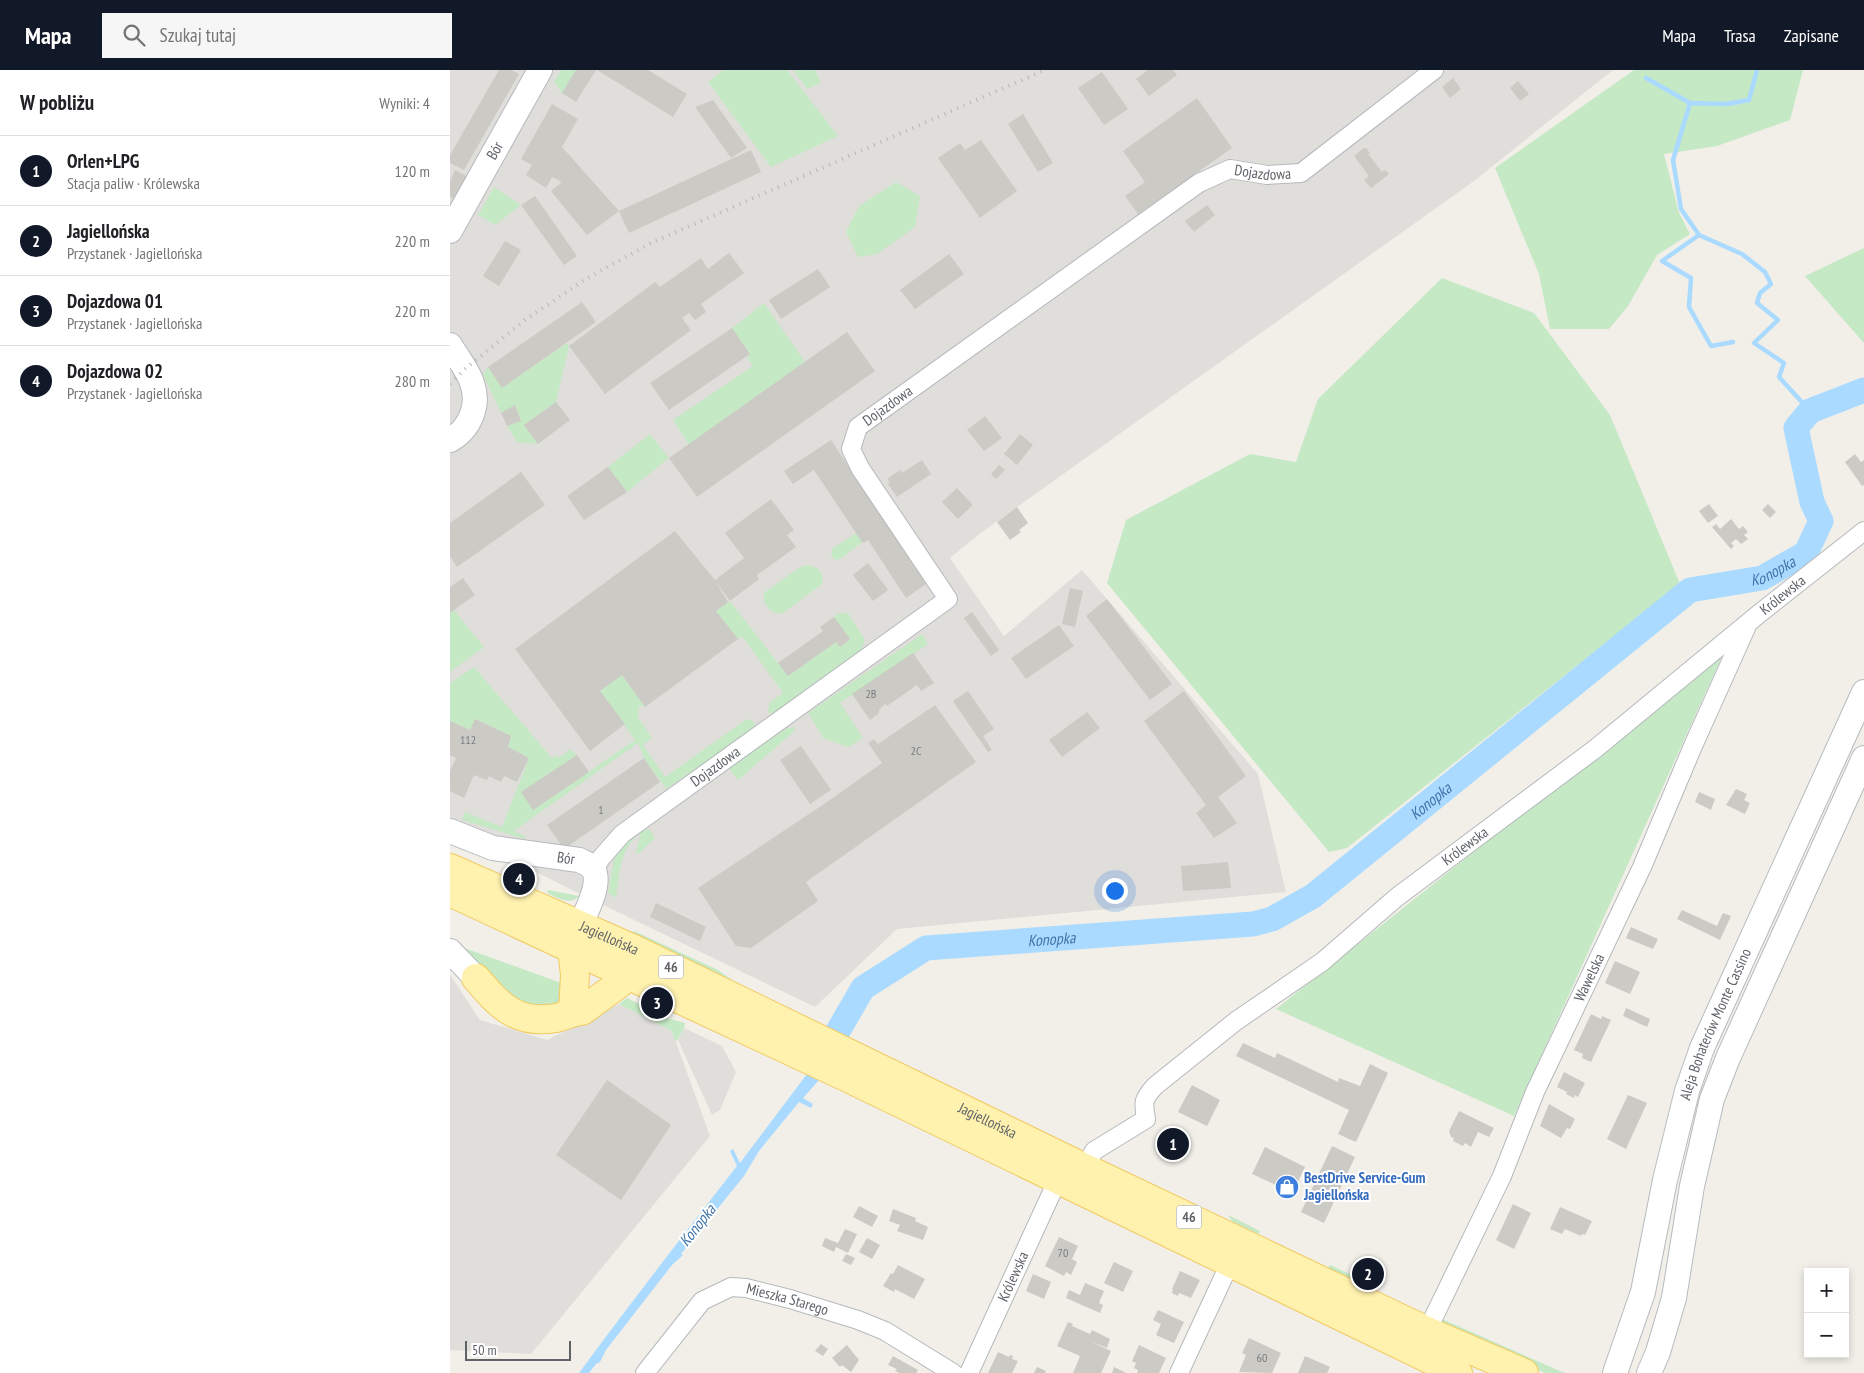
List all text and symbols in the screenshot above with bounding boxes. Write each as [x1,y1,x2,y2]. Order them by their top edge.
search box [102,13,452,58]
text: Mapa [25,20,72,51]
icon: search [120,21,148,49]
text: Szukaj tutaj [160,23,236,47]
text: Mapa [1662,24,1696,47]
text: Trasa [1724,24,1756,47]
text: Zapisane [1784,24,1839,47]
text: W pobliżu [20,89,94,116]
text: Wyniki: 4 [379,93,430,113]
street label: Bór [482,137,507,163]
text: Orlen+LPG [67,149,139,173]
street label: Dojazdowa [1233,160,1291,184]
text: 1 [32,161,40,181]
text: 120 m [395,161,430,181]
text: Stacja paliw · Królewska [67,173,200,193]
text: Jagiellońska [67,219,150,243]
text: 2 [32,231,40,251]
text: 220 m [395,231,430,251]
text: Przystanek · Jagiellońska [67,243,202,263]
text: Dojazdowa 01 [67,289,163,313]
text: 3 [32,301,40,321]
text: 220 m [395,301,430,321]
text: Przystanek · Jagiellońska [67,313,202,333]
text: Dojazdowa 02 [67,359,163,383]
text: 4 [32,371,40,391]
text: 280 m [395,371,430,391]
street label: Dojazdowa [859,381,916,430]
text: Przystanek · Jagiellońska [67,383,202,403]
water label: Konopka [1749,551,1800,590]
street label: Królewska [1756,571,1809,619]
house number: 2B [865,686,877,701]
house number: 112 [460,732,476,747]
street label: Dojazdowa [687,742,744,791]
house number: 2C [911,743,922,758]
water label: Konopka [1405,777,1456,824]
house number: 1 [598,802,604,817]
street label: Królewska [1438,822,1492,869]
street label: Bór [556,847,577,868]
pin: 4 [503,860,535,898]
your location [1102,878,1128,904]
street label: Jagiellońska [576,916,642,959]
water label: Konopka [1027,927,1077,951]
street label: Aleja Bohaterów Monte Cassino [1675,945,1755,1102]
street label: Wawelska [1569,950,1608,1005]
road number: 46 [658,956,684,979]
pin: 3 [641,984,673,1022]
street label: Jagiellońska [955,1098,1020,1142]
pin: 1 [1157,1125,1189,1163]
place label: BestDrive Service-Gum Jagiellońska [1303,1168,1425,1204]
shop icon: BestDrive Service-Gum Jagiellońska [1274,1174,1300,1200]
water label: Konopka [674,1199,721,1250]
road number: 46 [1176,1206,1202,1228]
house number: 70 [1058,1245,1068,1260]
street label: Królewska [993,1248,1032,1305]
pin: 2 [1352,1255,1384,1293]
map controls [1804,1268,1849,1358]
button: + [1804,1268,1849,1313]
street label: Mieszka Starego [745,1278,831,1319]
button: − [1804,1313,1849,1358]
scale bar [465,1338,571,1361]
text: 50 m [472,1341,497,1359]
house number: 60 [1257,1350,1267,1365]

